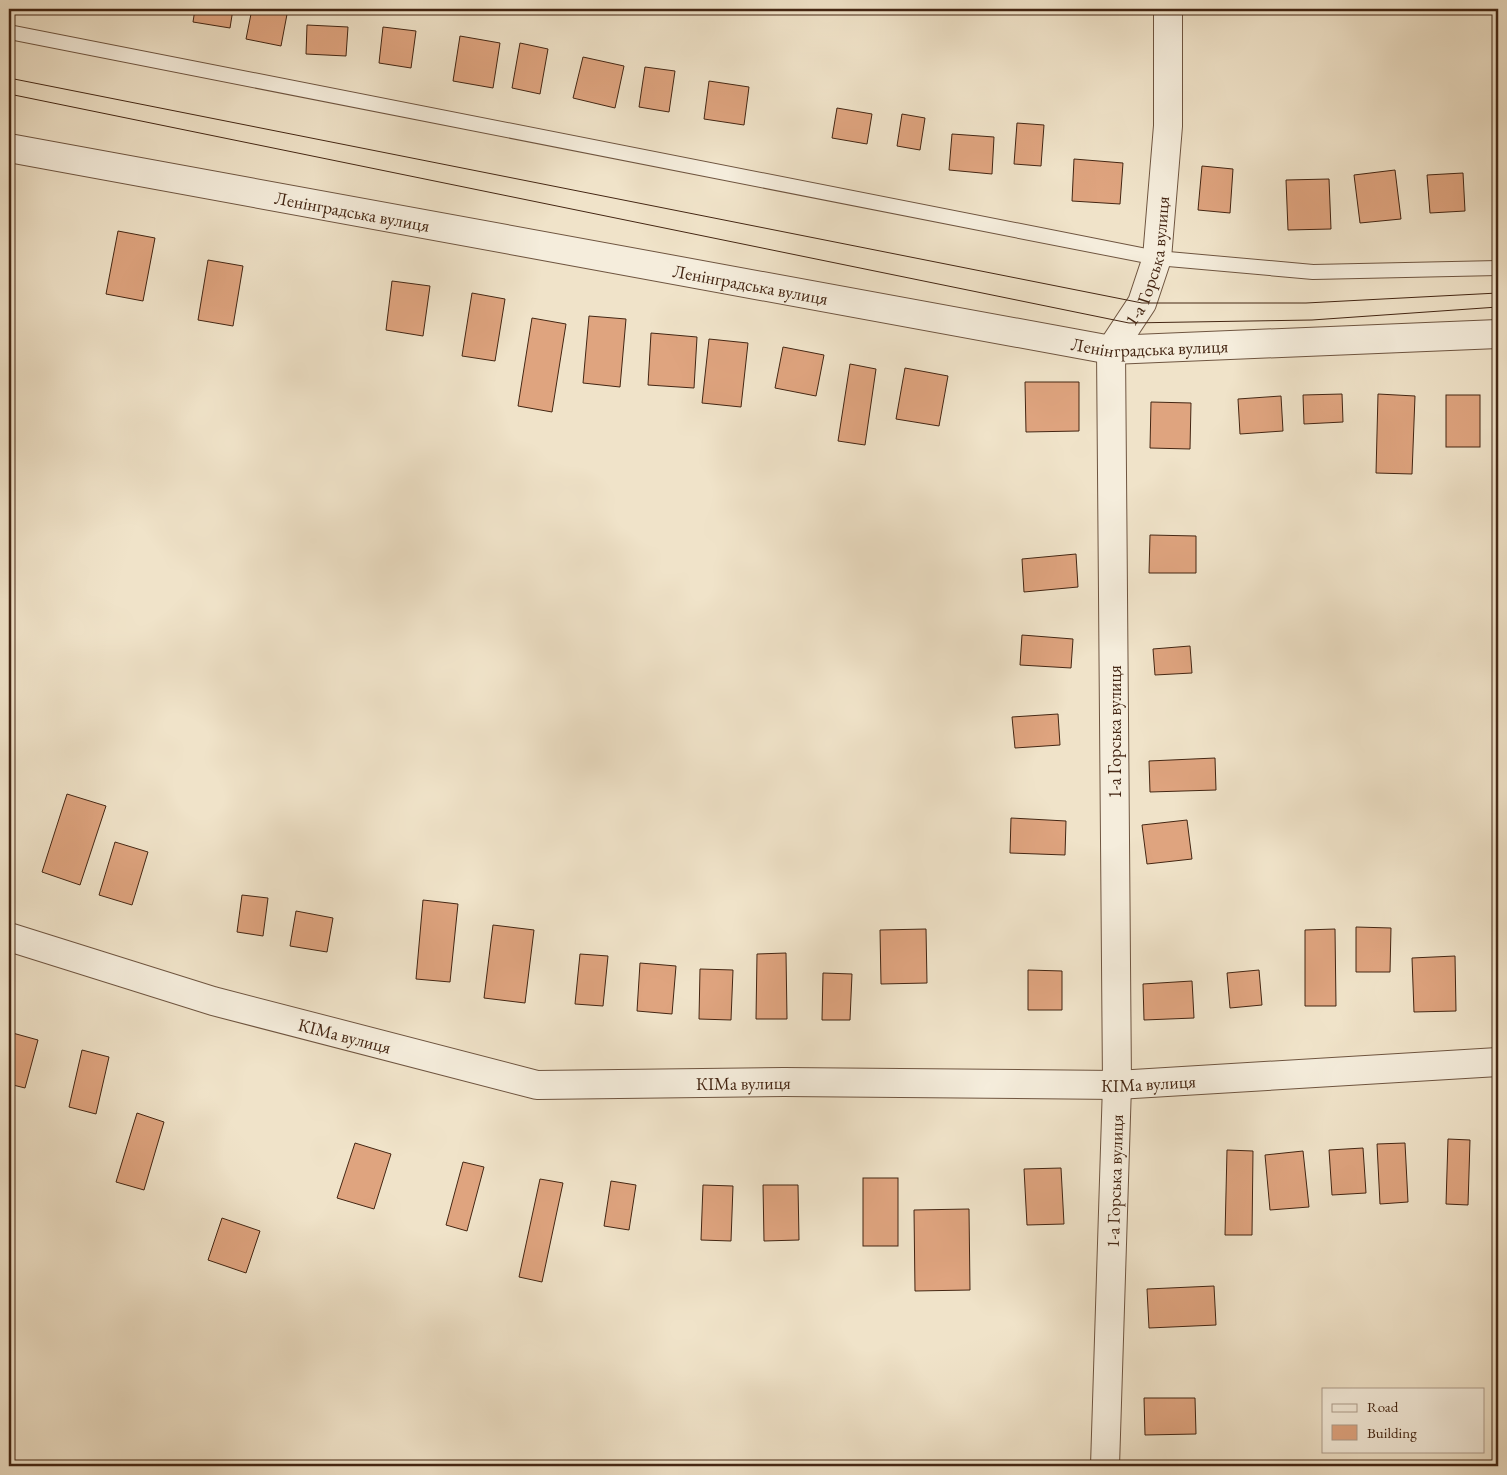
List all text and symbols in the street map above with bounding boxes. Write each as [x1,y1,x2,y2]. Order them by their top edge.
street label: Ленінградська вулиця [273,185,432,236]
street label: 1-а Горська вулиця [1119,195,1174,330]
street label: Ленінградська вулиця [671,258,830,309]
street label: Ленінградська вулиця [1070,331,1229,362]
street label: 1-а Горська вулиця [1103,665,1126,799]
street label: КІМа вулиця [296,1012,394,1058]
street label: КІМа вулиця [1101,1069,1197,1097]
street label: КІМа вулиця [696,1070,791,1095]
street label: 1-а Горська вулиця [1100,1114,1128,1248]
legend [1322,1388,1484,1452]
text: Road [1367,1397,1399,1416]
text: Building [1367,1423,1417,1442]

